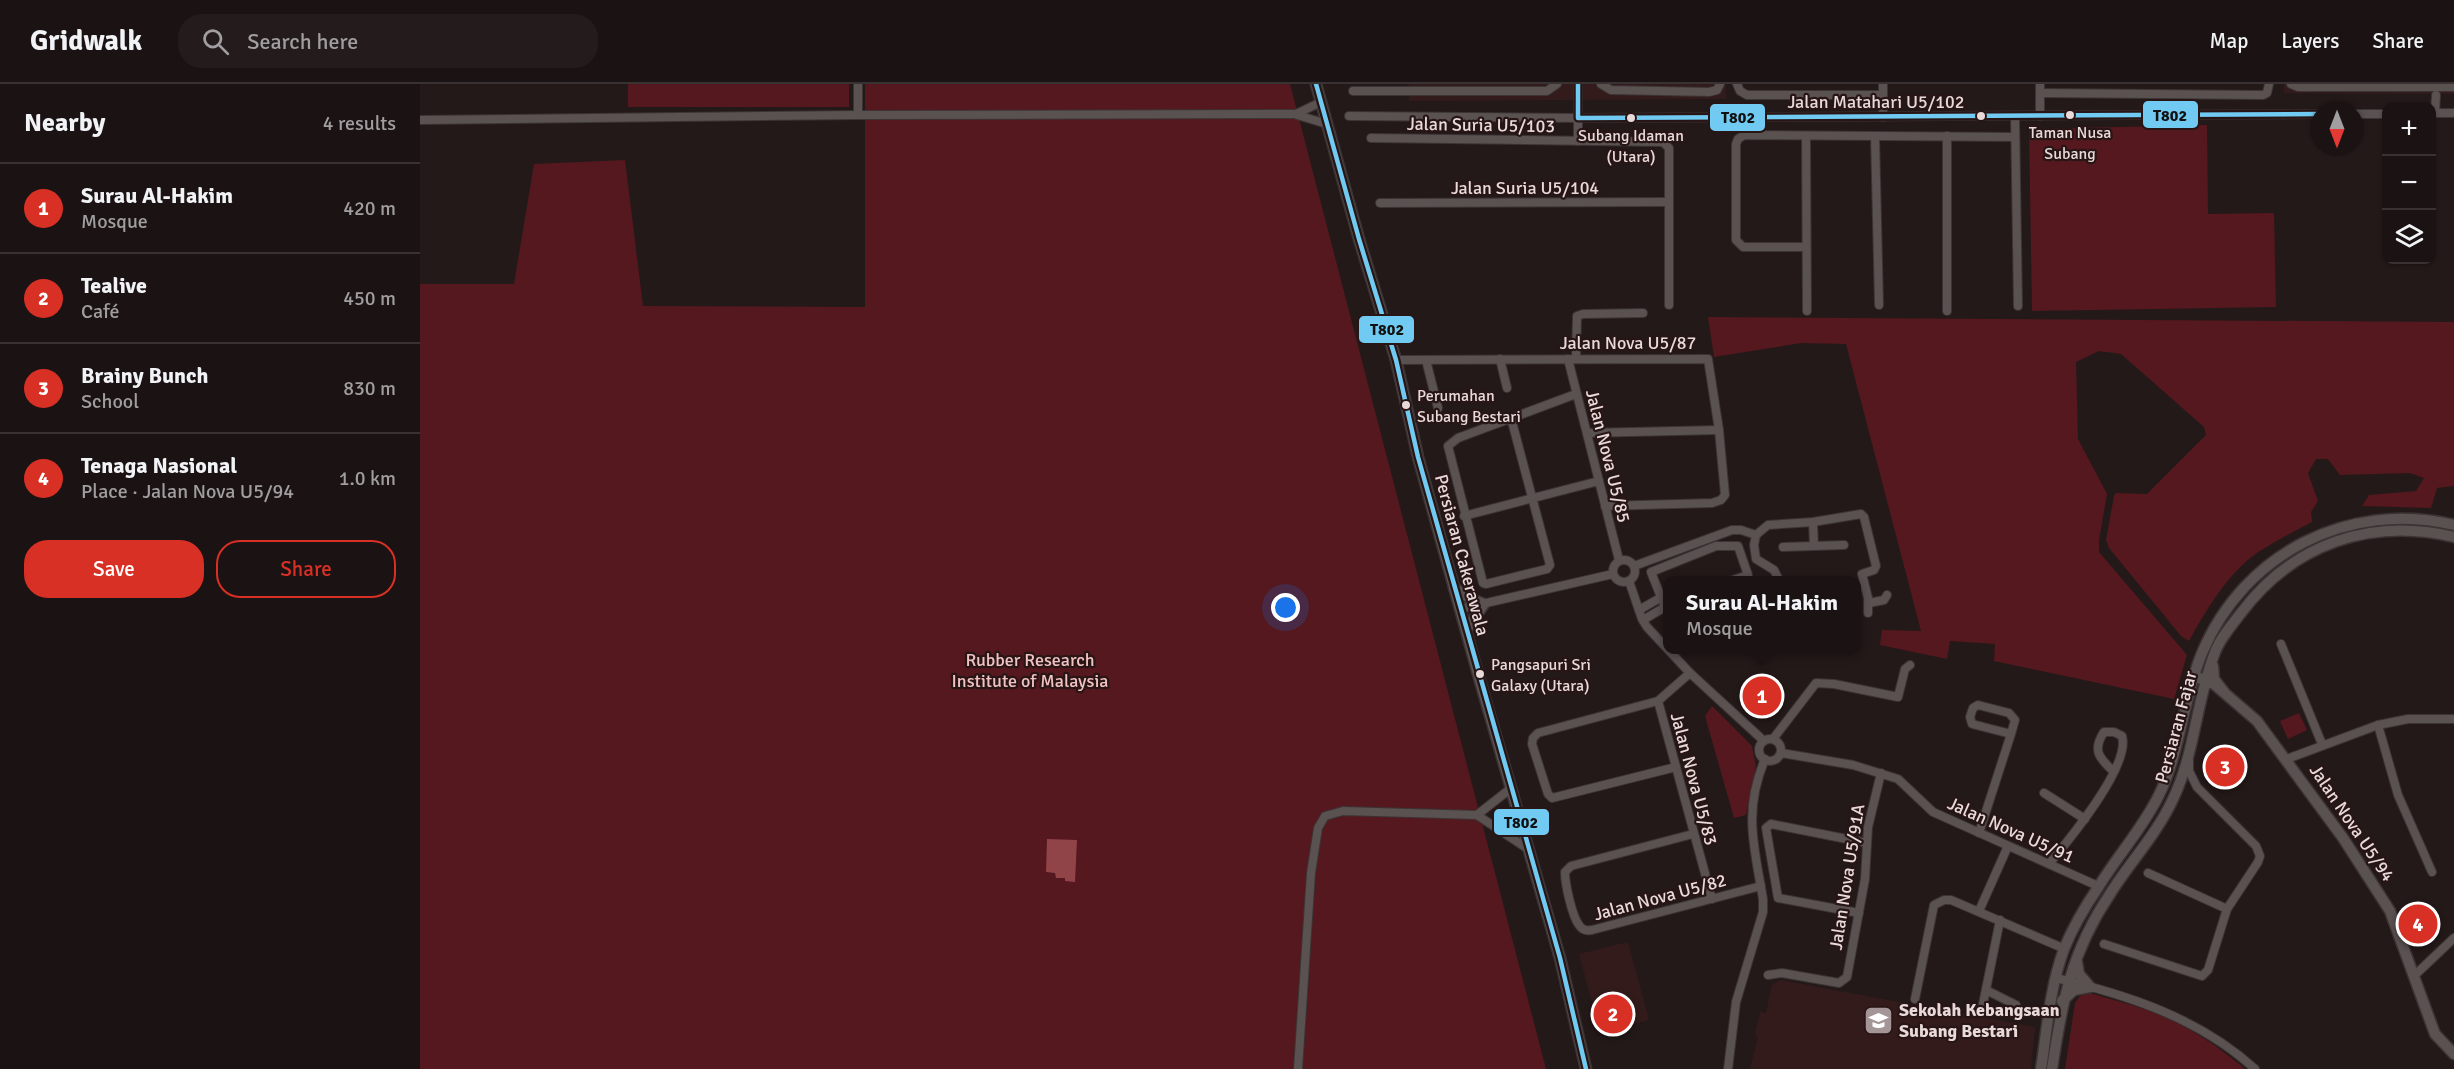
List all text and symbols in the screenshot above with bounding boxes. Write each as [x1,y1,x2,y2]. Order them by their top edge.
search box [178,14,598,68]
text: Gridwalk [30,24,142,58]
icon: search [199,25,232,58]
text: Search here [247,28,358,55]
text: Map [2210,28,2248,54]
text: Layers [2281,28,2339,54]
text: Share [2372,28,2424,54]
street label: Jalan Matahari U5/102 [1787,91,1965,113]
line badge: T802 [2142,100,2199,129]
north arrow [2310,102,2364,156]
map controls [2382,102,2436,264]
button: + [2382,102,2436,156]
line badge: T802 [1709,103,1766,132]
text: T802 [2153,106,2187,126]
text: Nearby [24,107,105,139]
text: T802 [1721,108,1755,128]
marker: Taman Nusa Subang [2064,109,2076,121]
unlabelled marker [1975,110,1987,122]
text: 4 results [323,111,396,136]
marker: Subang Idaman (Utara) [1625,112,1637,124]
street label: Jalan Suria U5/103 [1407,113,1555,137]
place label: Taman Nusa Subang [2029,123,2111,164]
place label: Subang Idaman (Utara) [1578,126,1684,167]
button: − [2382,156,2436,210]
street label: Jalan Suria U5/104 [1451,177,1599,199]
text: Surau Al-Hakim [81,182,233,209]
text: 1 [38,196,49,221]
text: 420 m [343,196,396,221]
text: Mosque [81,209,148,234]
button: layers [2382,210,2436,264]
text: Tealive [81,272,147,299]
text: 2 [38,286,49,311]
text: 450 m [343,286,396,311]
text: Café [81,299,120,324]
line badge: T802 [1358,315,1415,344]
text: T802 [1370,320,1404,340]
street label: Jalan Nova U5/87 [1560,332,1696,354]
text: Brainy Bunch [81,362,208,389]
text: 3 [38,376,49,401]
text: 830 m [343,376,396,401]
place label: Perumahan Subang Bestari [1417,386,1521,427]
street label: Jalan Nova U5/85 [1581,387,1635,525]
text: School [81,389,139,414]
marker: Perumahan Subang Bestari [1400,399,1412,411]
text: Tenaga Nasional [81,452,237,479]
text: 4 [38,466,49,491]
text: 1.0 km [339,466,396,491]
street label: Persiaran Cakerawala [1430,472,1494,638]
text: Place · Jalan Nova U5/94 [81,479,294,504]
button: Save [24,540,204,598]
button: Share [216,540,396,598]
popup [1663,576,1861,654]
text: Surau Al-Hakim [1686,589,1838,616]
your location [1271,593,1300,622]
text: Mosque [1686,616,1753,641]
park label: Rubber Research Institute of Malaysia [952,649,1108,692]
place label: Pangsapuri Sri Galaxy (Utara) [1491,655,1591,696]
marker: Pangsapuri Sri Galaxy (Utara) [1474,668,1486,680]
street label: Persiaran Fajar [2150,668,2202,786]
pin: 1 [1742,674,1782,718]
street label: Jalan Nova U5/83 [1666,710,1722,848]
pin: 3 [2206,744,2244,790]
street label: Jalan Nova U5/94 [2305,760,2399,886]
street label: Jalan Nova U5/91 [1944,792,2078,868]
street label: Jalan Nova U5/91A [1825,802,1869,952]
line badge: T802 [1493,808,1550,836]
text: T802 [1504,813,1538,833]
street label: Jalan Nova U5/82 [1591,869,1729,925]
pin: 4 [2398,902,2438,946]
pin: 2 [1594,992,1632,1036]
place label: Sekolah Kebangsaan Subang Bestari [1899,999,2060,1042]
school or university icon: Sekolah Kebangsaan Subang Bestari [1862,1004,1894,1036]

